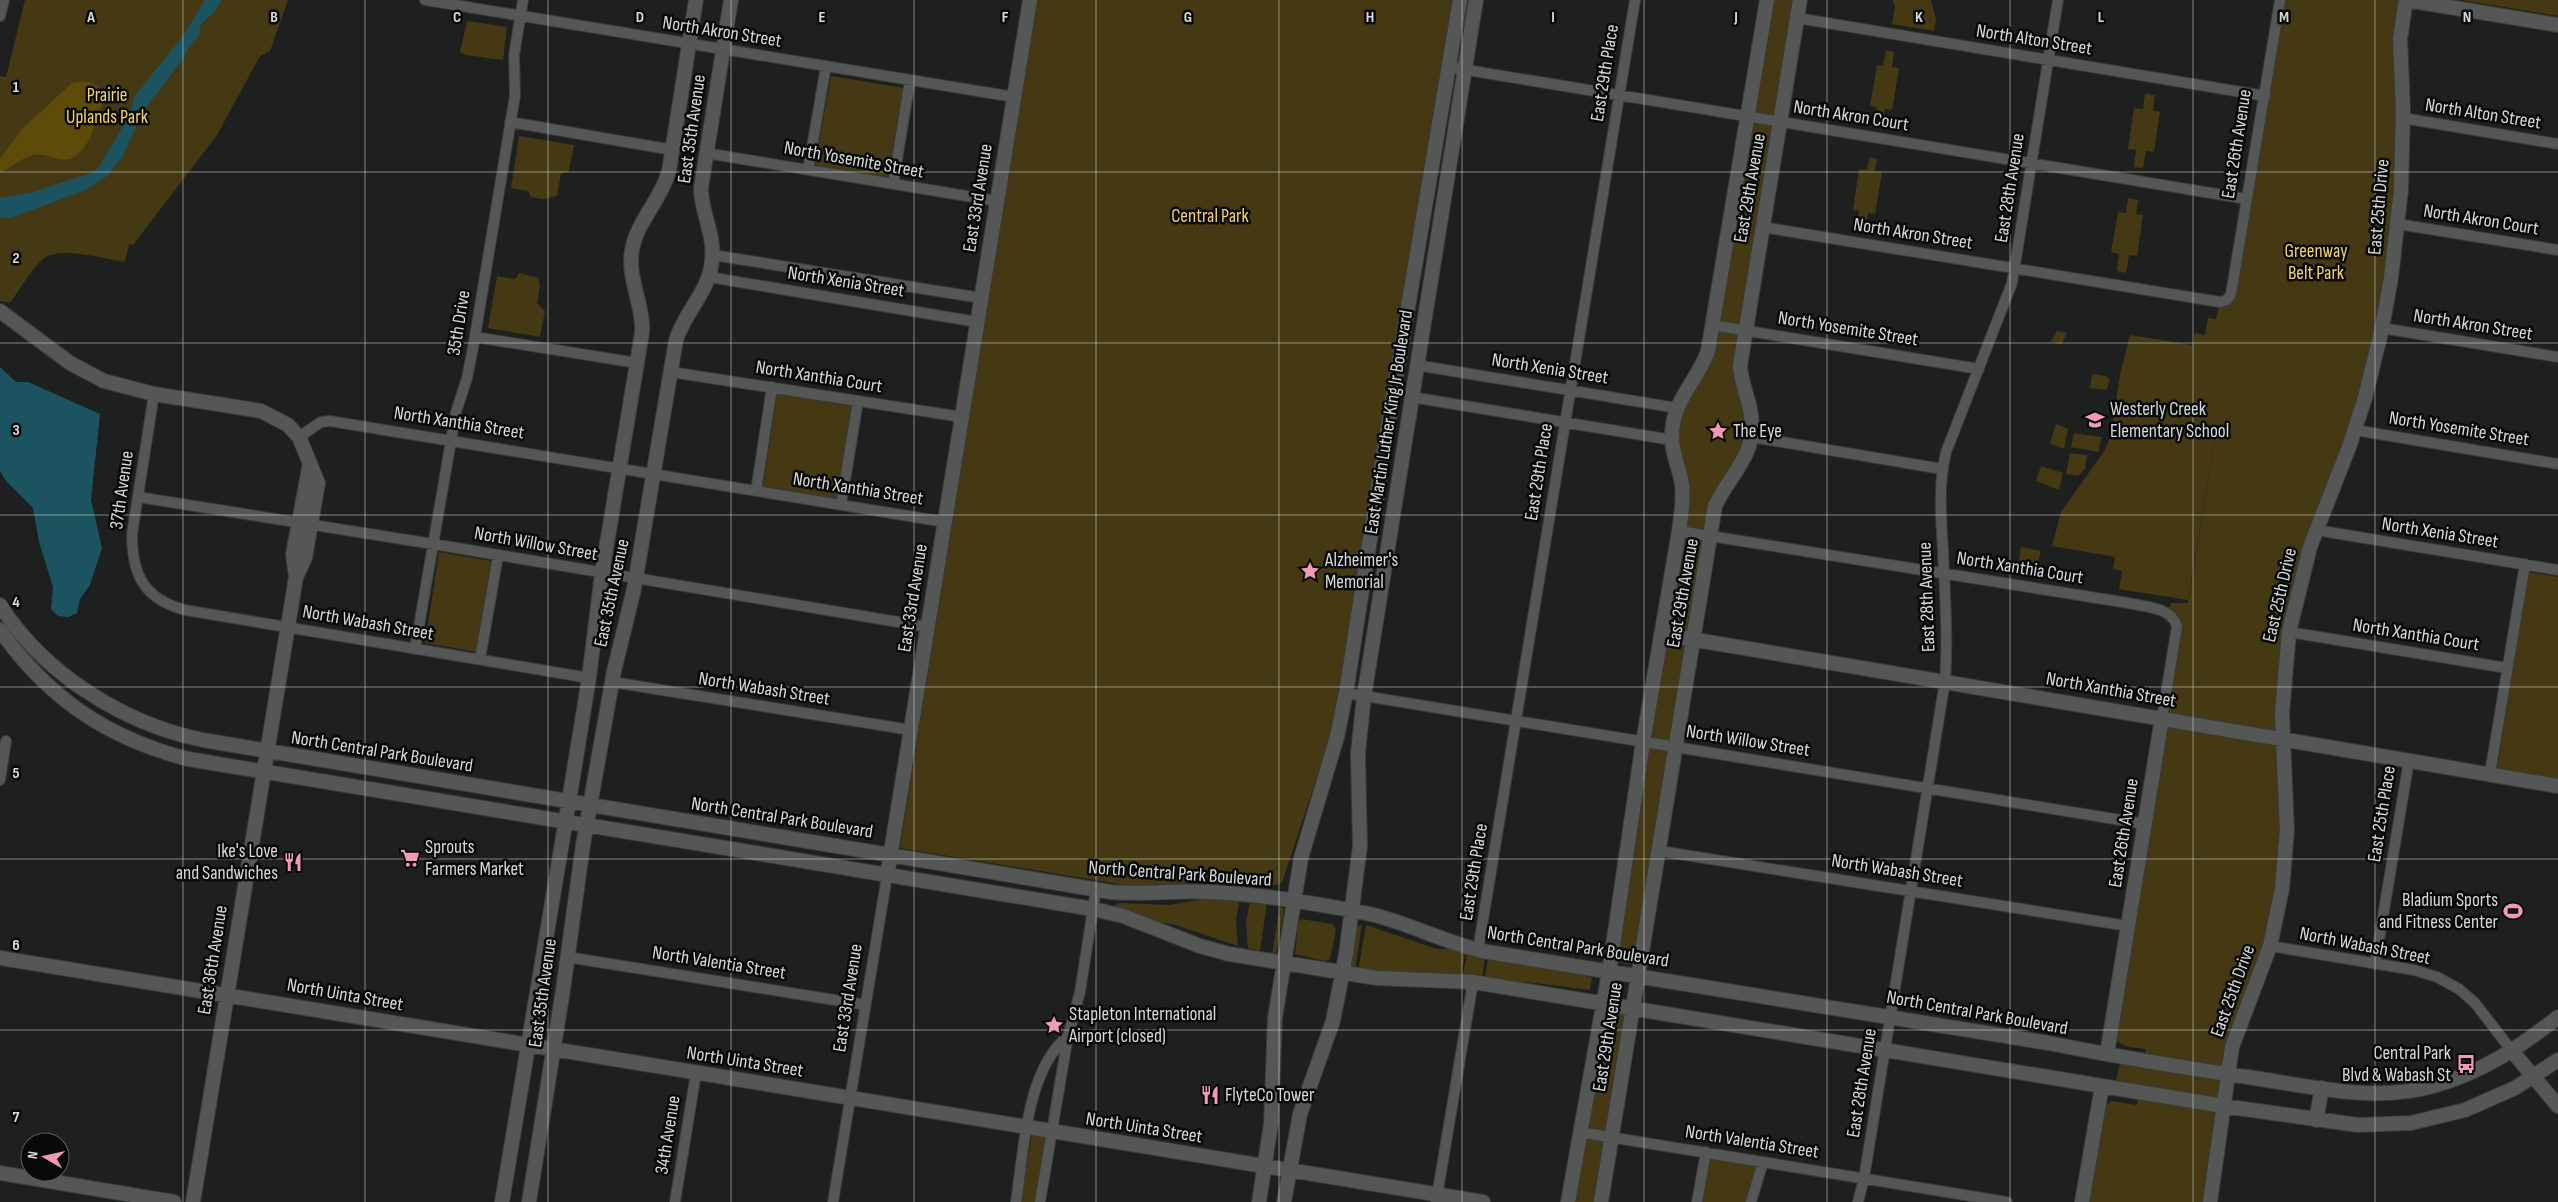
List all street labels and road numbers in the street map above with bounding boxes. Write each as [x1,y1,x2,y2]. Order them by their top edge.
street label: North Akron Street [661,11,783,53]
street label: North Alton Street [1974,19,2094,61]
street label: East 29th Place [1586,23,1624,123]
street label: East 35th Avenue [673,73,711,185]
street label: East 26th Avenue [2217,88,2257,200]
street label: North Alton Street [2423,93,2543,135]
street label: North Akron Court [1792,96,1910,136]
street label: East 29th Avenue [1729,132,1771,244]
street label: East 28th Avenue [1990,132,2030,244]
street label: North Yosemite Street [782,136,926,184]
street label: East 33rd Avenue [958,142,998,254]
street label: East 25th Drive [2363,158,2395,256]
street label: North Akron Court [2422,200,2540,240]
street label: North Akron Street [1852,213,1974,255]
street label: North Xenia Street [786,261,906,303]
street label: 35th Drive [443,289,475,357]
street label: North Akron Street [2412,304,2534,346]
street label: North Yosemite Street [1776,307,1920,351]
street label: East Martin Luther King Jr Boulevard [1360,308,1418,536]
street label: North Xenia Street [1490,348,1610,390]
street label: North Xanthia Court [754,356,884,398]
street label: North Xanthia Street [392,401,526,445]
street label: North Yosemite Street [2387,407,2531,451]
street label: East 29th Place [1520,422,1558,522]
street label: 37th Avenue [105,449,139,531]
street label: North Xanthia Street [791,467,925,511]
street label: North Xenia Street [2380,512,2500,554]
street label: North Willow Street [473,522,600,566]
street label: East 35th Avenue [589,537,635,649]
street label: East 29th Avenue [1662,537,1704,649]
street label: East 33rd Avenue [893,542,933,654]
street label: East 28th Avenue [1914,542,1940,652]
street label: East 25th Drive [2258,546,2302,644]
street label: North Xanthia Court [1955,547,2085,589]
street label: North Wabash Street [301,600,435,646]
street label: North Xanthia Court [2351,614,2481,656]
street label: North Wabash Street [697,667,831,711]
street label: North Xanthia Street [2044,667,2178,713]
street label: North Willow Street [1685,720,1812,762]
street label: North Central Park Boulevard [290,726,474,778]
street label: East 25th Place [2363,764,2401,864]
street label: East 26th Avenue [2104,777,2144,889]
street label: North Central Park Boulevard [690,792,874,844]
street label: East 29th Place [1455,822,1493,922]
street label: North Wabash Street [1830,849,1964,893]
street label: North Central Park Boulevard [1088,856,1272,892]
street label: East 36th Avenue [193,904,233,1016]
street label: North Central Park Boulevard [1486,921,1670,973]
street label: North Wabash Street [2298,922,2432,970]
street label: East 35th Avenue [524,937,562,1049]
street label: North Valentia Street [651,941,788,985]
street label: East 33rd Avenue [828,942,868,1054]
street label: East 25th Drive [2206,942,2260,1040]
street label: North Uinta Street [285,973,405,1017]
street label: East 29th Avenue [1588,981,1628,1093]
street label: North Central Park Boulevard [1885,986,2069,1040]
street label: East 28th Avenue [1842,1027,1882,1139]
street label: North Uinta Street [685,1041,805,1083]
street label: 34th Avenue [650,1094,686,1176]
street label: North Uinta Street [1084,1107,1204,1149]
street label: North Valentia Street [1684,1120,1821,1164]

